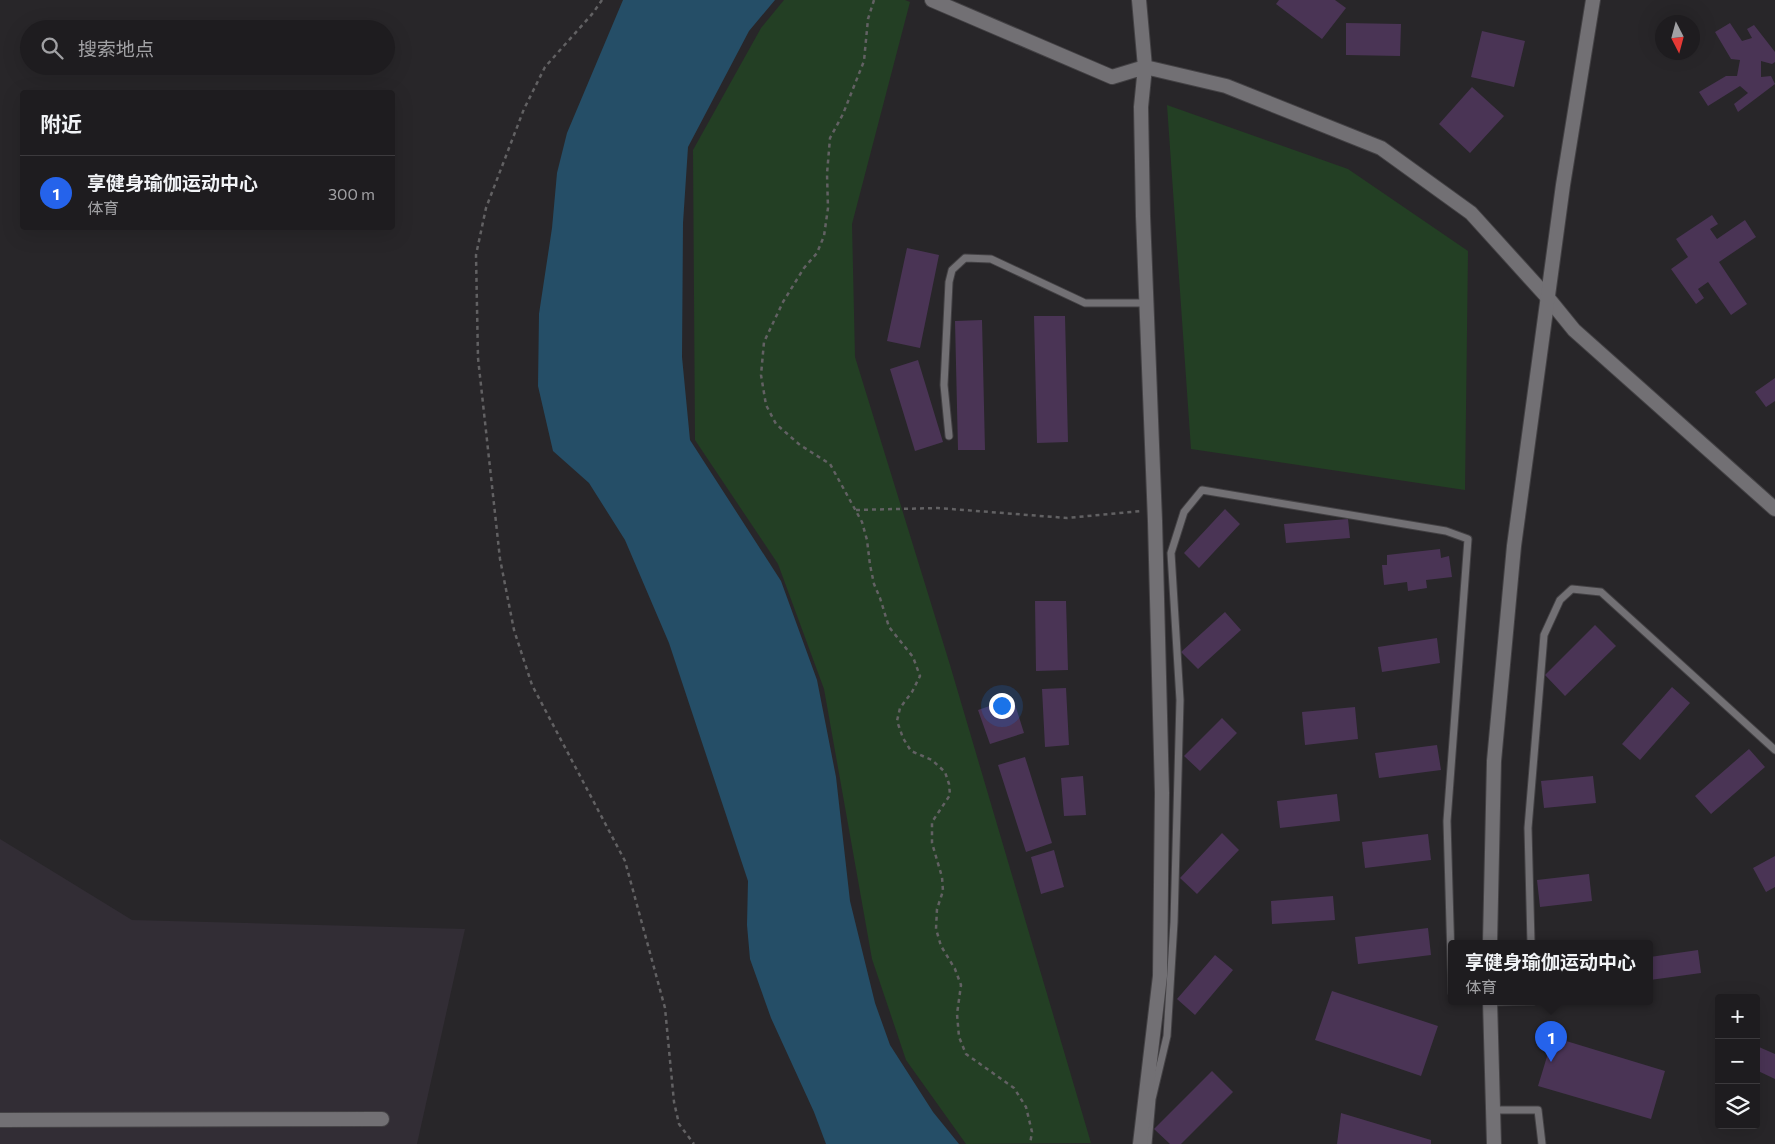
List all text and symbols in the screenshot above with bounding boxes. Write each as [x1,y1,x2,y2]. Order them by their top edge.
north arrow [1655,15,1700,60]
search box [20,20,395,75]
icon: search [38,34,66,62]
text: 搜索地点 [78,37,154,60]
text: 附近 [40,111,82,136]
text: 享健身瑜伽运动中心 [87,171,258,194]
text: 1 [52,184,60,203]
text: 300 m [328,184,375,203]
text: 体育 [87,198,119,217]
your location [989,693,1015,719]
popup [1448,940,1653,1005]
text: 享健身瑜伽运动中心 [1465,950,1636,973]
text: 体育 [1465,977,1497,996]
map controls [1715,994,1760,1129]
button: + [1715,994,1760,1039]
pin: 1 [1535,1021,1567,1062]
button: − [1715,1039,1760,1084]
button: layers [1715,1084,1760,1129]

